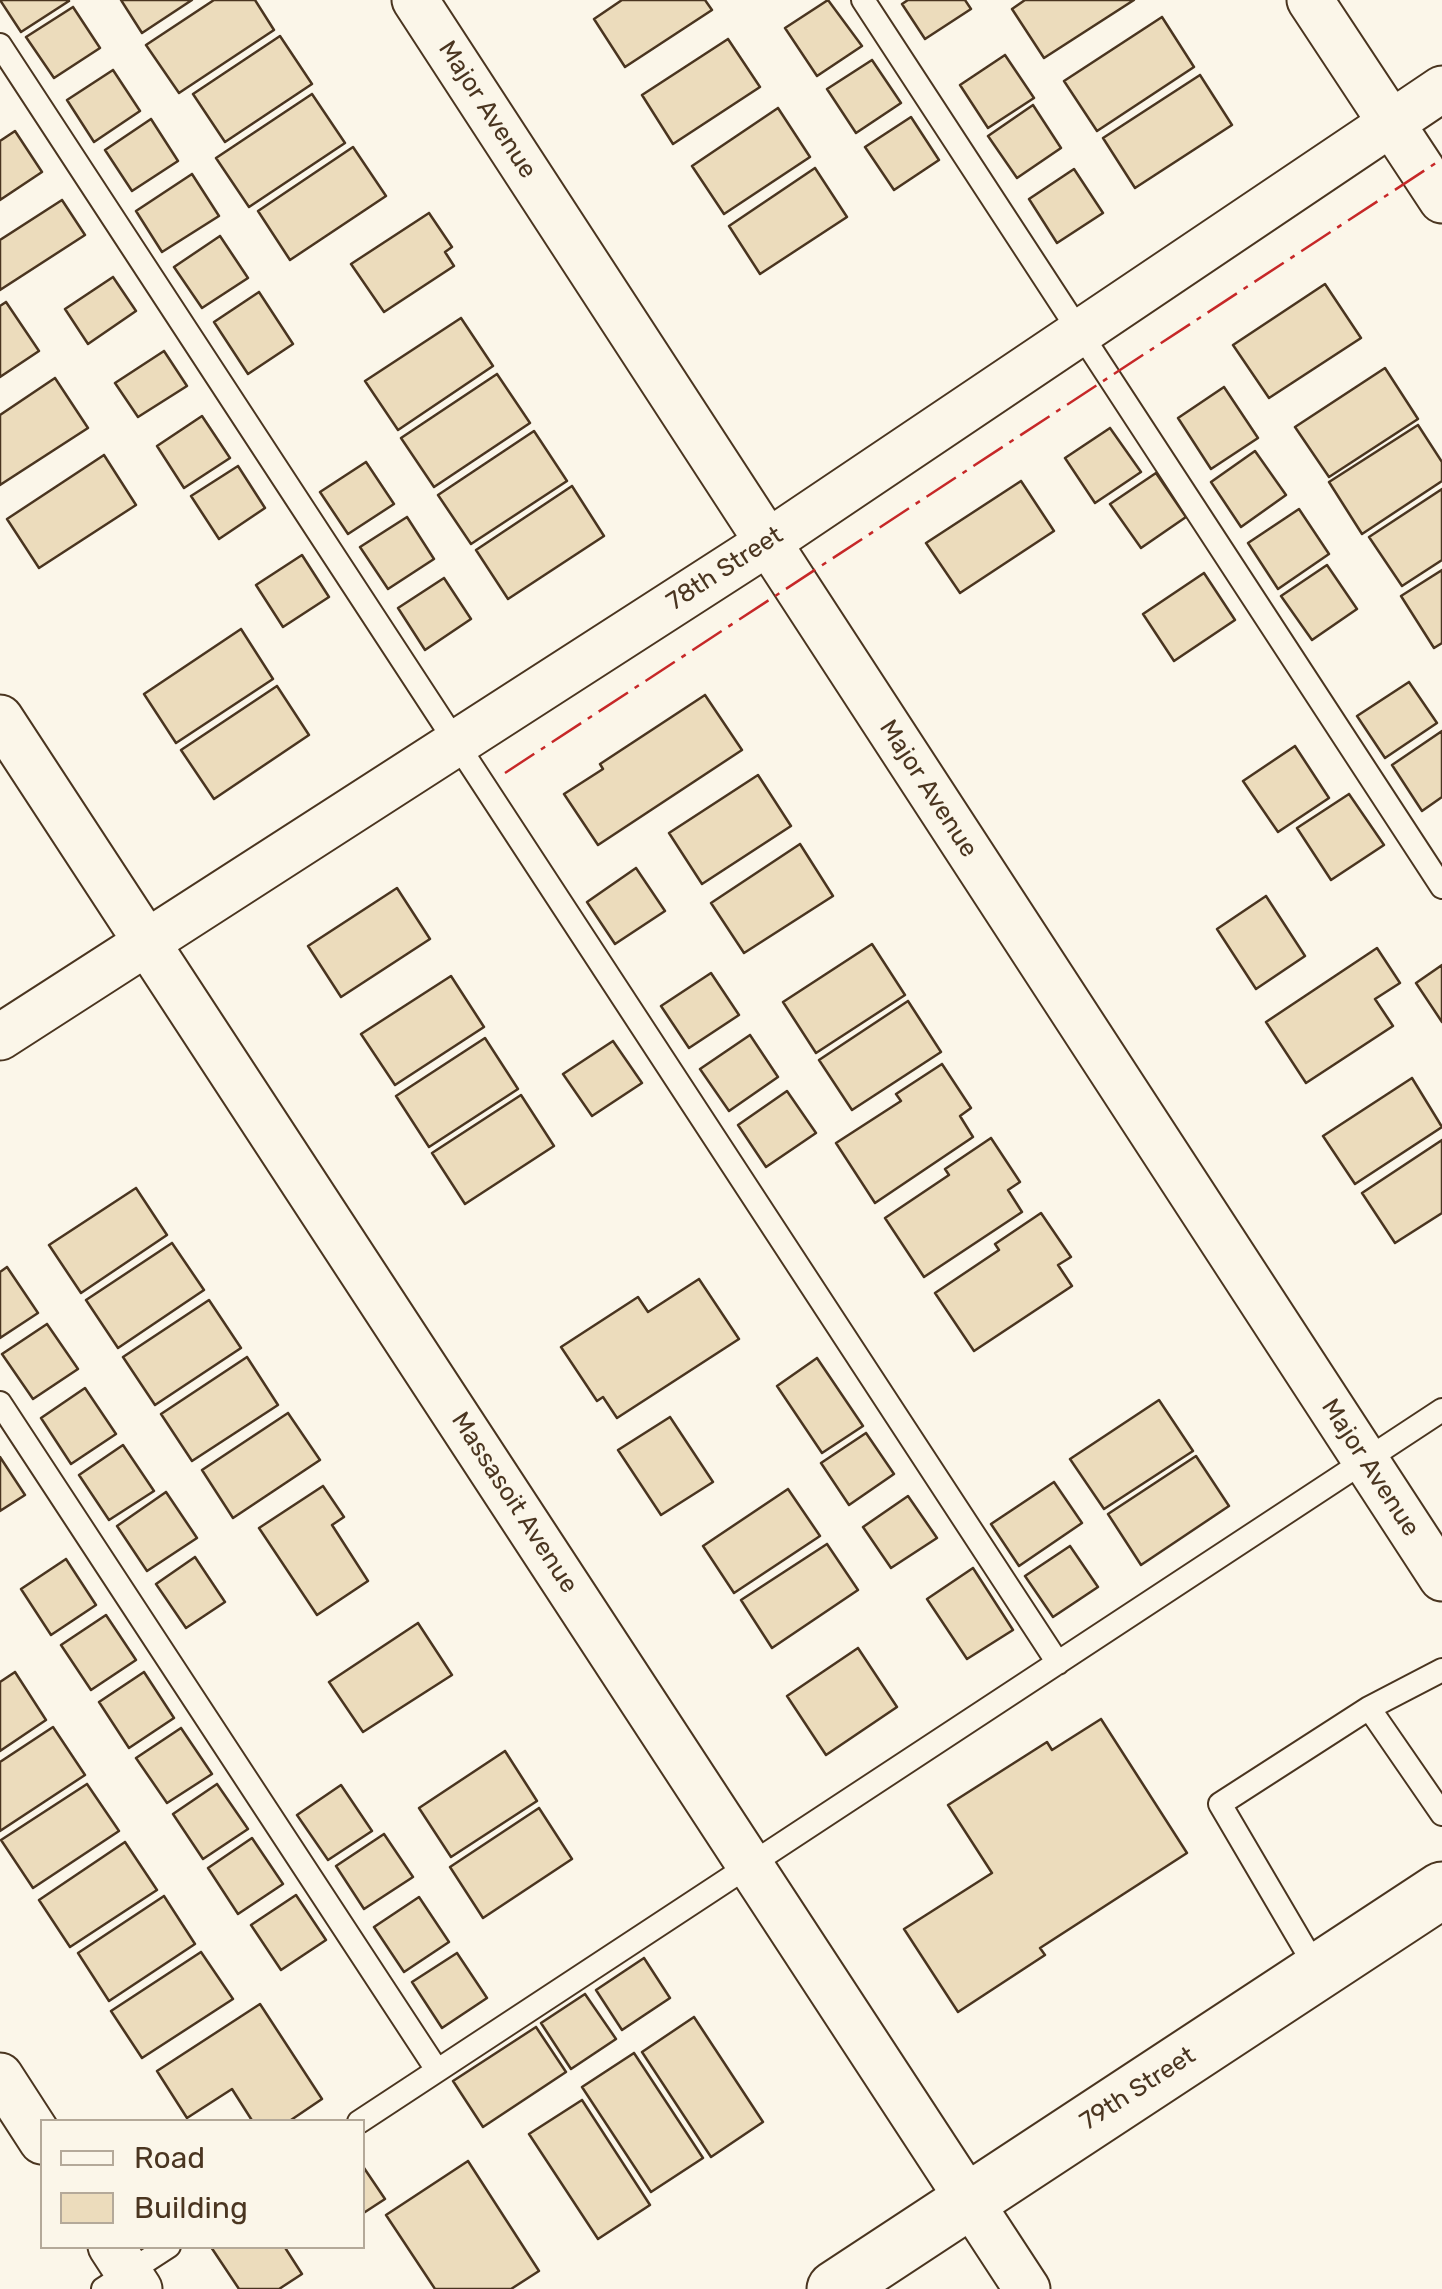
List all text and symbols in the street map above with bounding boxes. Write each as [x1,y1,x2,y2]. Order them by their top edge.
street label: Major Avenue [431,36,543,184]
street label: 78th Street [661,520,789,618]
street label: Major Avenue [872,715,984,863]
street label: Major Avenue [1314,1394,1426,1542]
street label: Massasoit Avenue [444,1407,584,1599]
street label: 79th Street [1075,2041,1201,2137]
legend [40,2119,365,2249]
text: Road [134,2140,205,2176]
text: Building [134,2190,248,2226]

